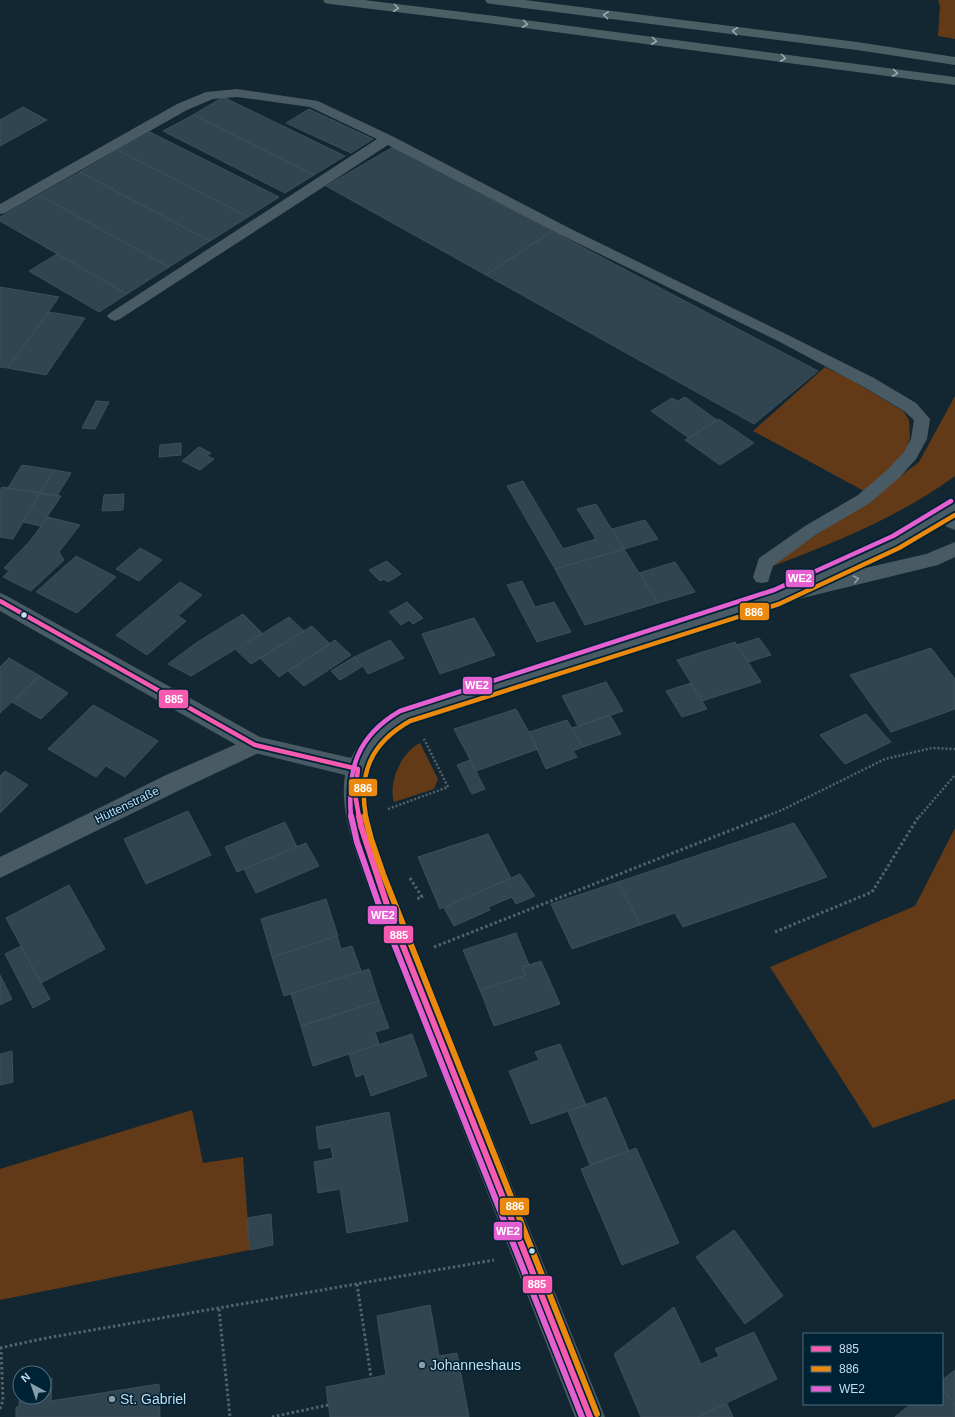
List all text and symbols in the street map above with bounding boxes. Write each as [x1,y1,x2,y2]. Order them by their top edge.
one-way arrow [393,3,399,12]
one-way arrow [603,10,609,19]
one-way arrow [522,19,528,28]
one-way arrow [732,27,738,36]
one-way arrow [651,36,657,45]
one-way arrow [780,53,786,62]
one-way arrow [892,68,898,77]
line badge: WE2 [785,569,815,588]
text: WE2 [788,572,812,584]
one-way arrow [853,575,859,583]
line badge: 886 [739,602,770,621]
text: 886 [745,606,763,618]
unlabelled marker [19,610,29,620]
line badge: WE2 [462,676,493,695]
text: WE2 [465,679,489,691]
line badge: 885 [158,689,189,709]
text: 885 [165,693,183,705]
line badge: 886 [348,778,378,797]
text: 886 [354,782,372,794]
street label: Hüttenstraße [93,783,162,826]
line badge: WE2 [367,905,398,925]
text: WE2 [371,909,395,921]
line badge: 885 [383,925,414,944]
text: 885 [390,929,408,941]
line badge: 886 [499,1197,530,1216]
text: 886 [506,1200,524,1212]
line badge: WE2 [493,1221,523,1241]
text: WE2 [496,1225,520,1237]
unlabelled marker [527,1246,537,1256]
line badge: 885 [522,1275,553,1294]
text: 885 [528,1278,546,1290]
legend [803,1333,943,1405]
text: 885 [839,1342,859,1356]
place label: Johanneshaus [430,1357,521,1373]
marker: Johanneshaus [417,1360,427,1370]
text: 886 [839,1362,859,1376]
north arrow [12,1365,52,1405]
text: N [19,1370,33,1384]
text: WE2 [839,1382,865,1396]
place label: St. Gabriel [120,1391,186,1407]
marker: St. Gabriel [107,1394,117,1404]

